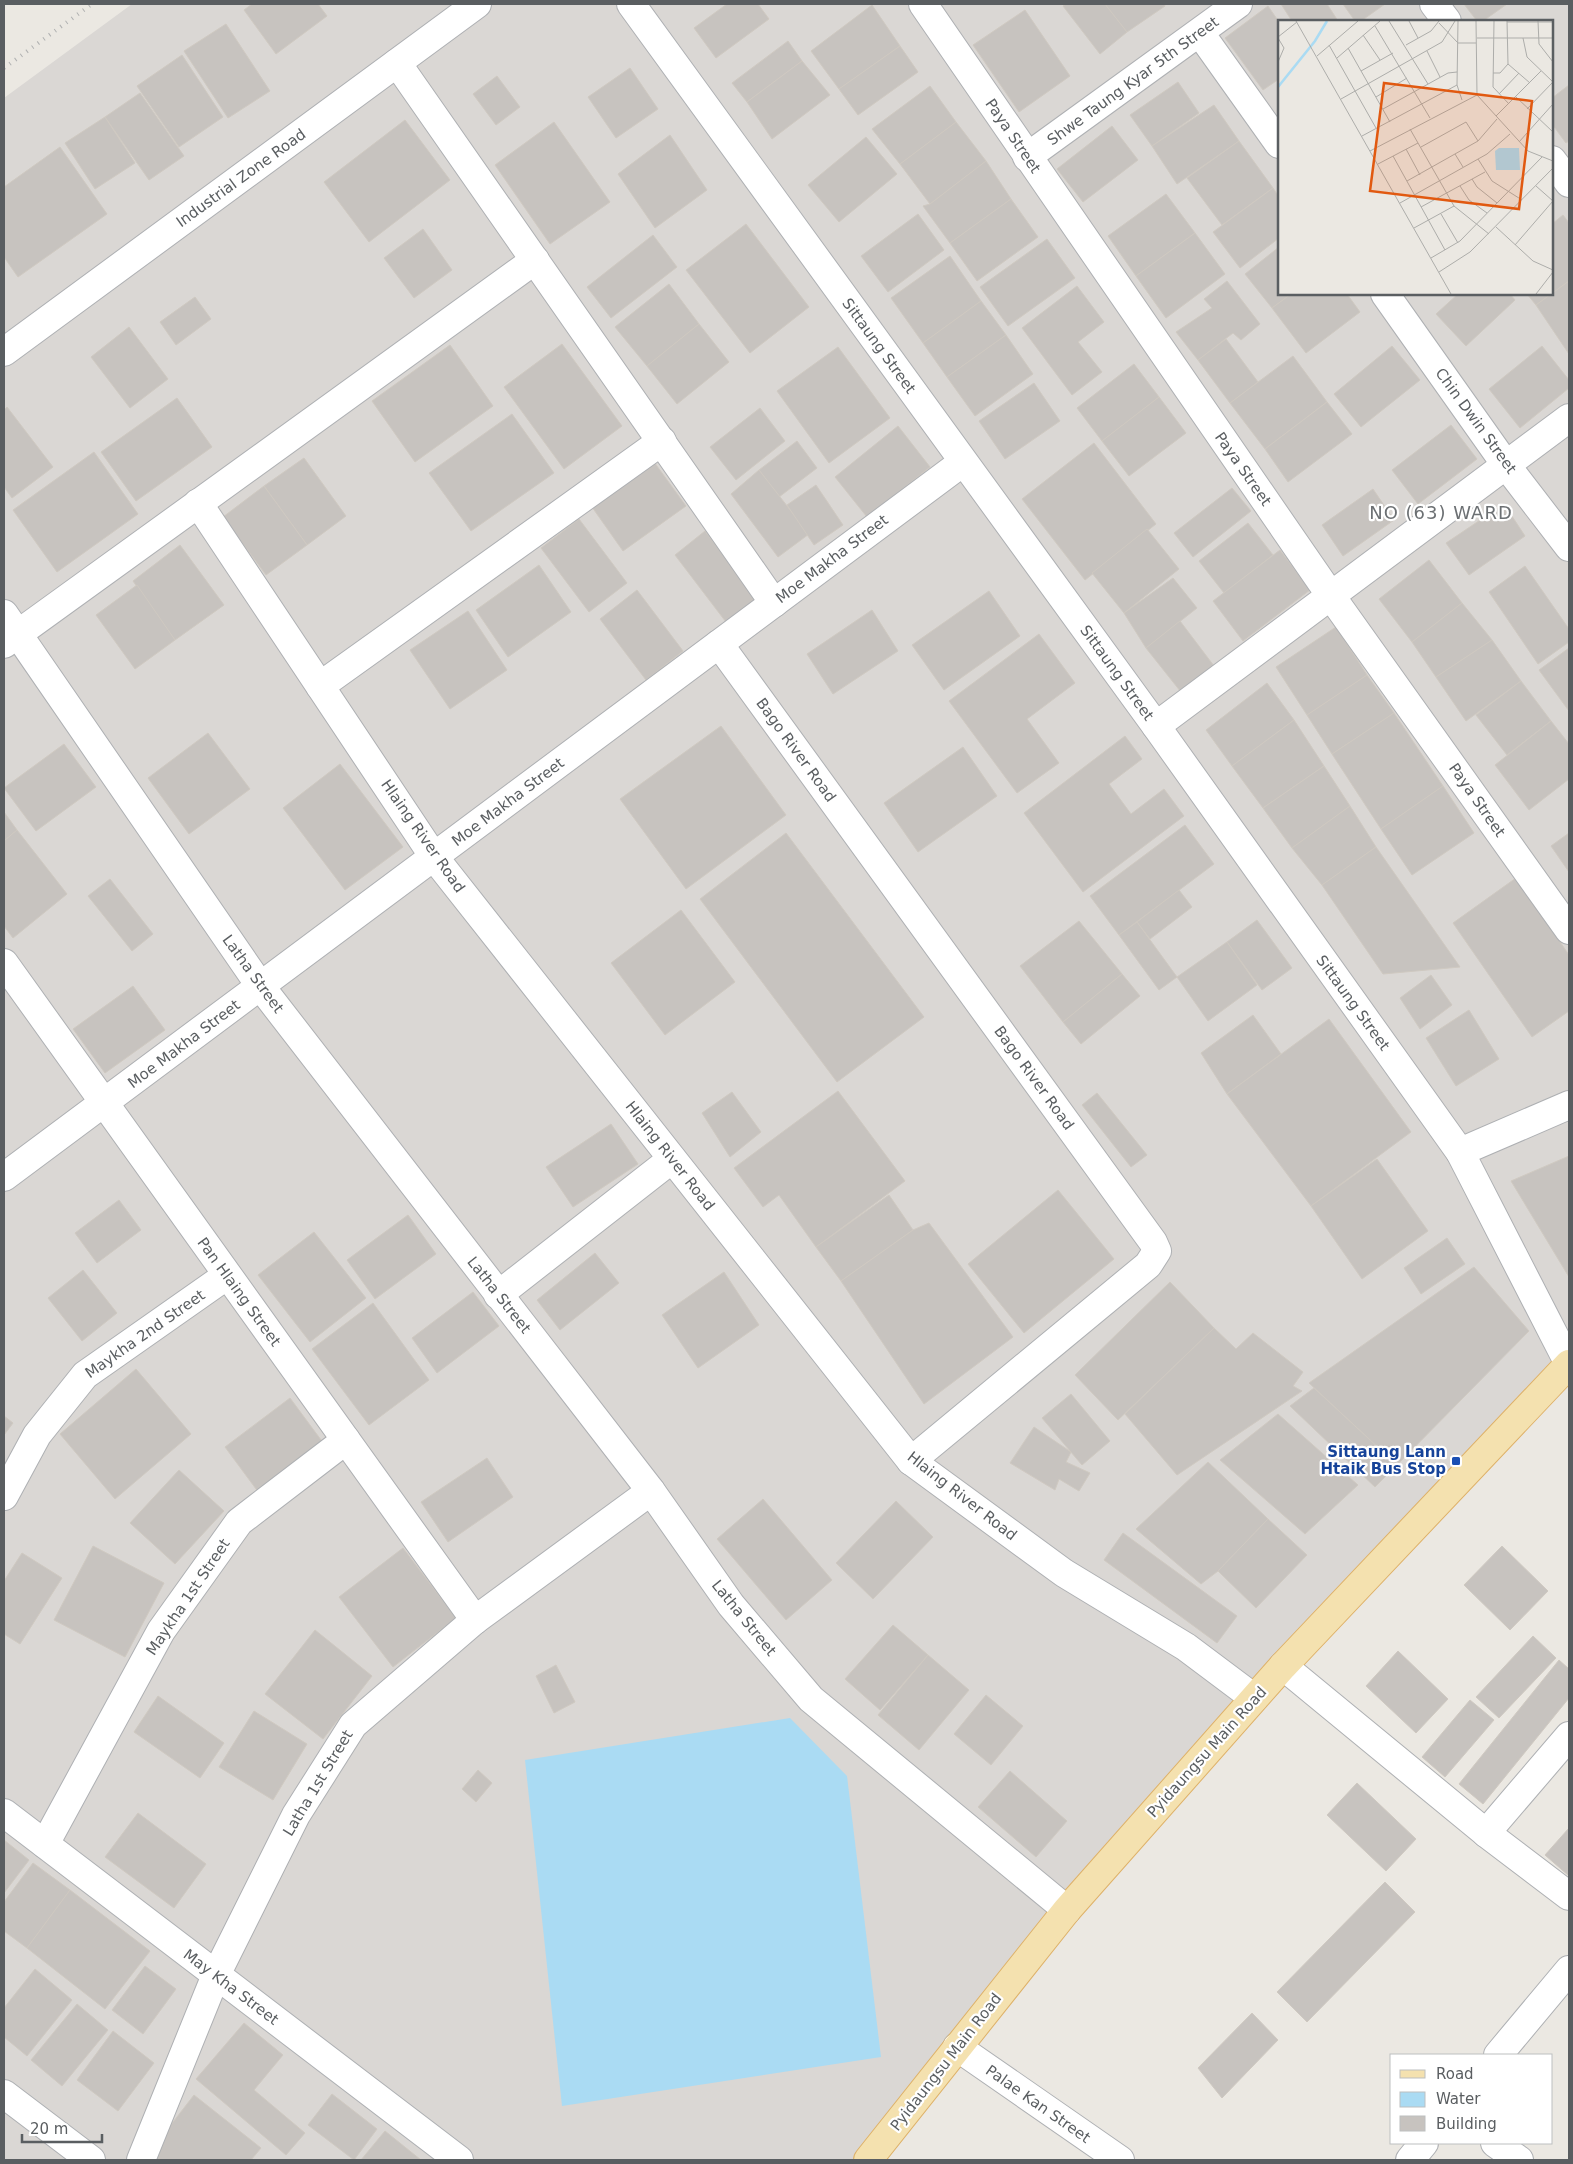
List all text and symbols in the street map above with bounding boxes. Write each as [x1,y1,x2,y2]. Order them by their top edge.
street label: Shwe Taung Kyar 5th Street [1044,13,1222,149]
inset map [1278,20,1553,295]
street label: Paya Street [981,95,1045,177]
street label: Industrial Zone Road [173,125,309,231]
street label: Sittaung Street [838,295,920,397]
street label: Chin Dwin Street [1432,365,1520,477]
street label: Paya Street [1211,429,1275,509]
district label: NO (63) WARD [1369,502,1513,523]
street label: Moe Makha Street [772,511,892,607]
street label: Sittaung Street [1076,622,1158,724]
street label: Bago River Road [752,694,840,806]
street label: Moe Makha Street [448,754,568,850]
street label: Paya Street [1445,760,1509,840]
street label: Hlaing River Road [377,776,469,896]
street label: Latha Street [219,931,288,1017]
street label: Sittaung Street [1312,952,1394,1054]
street label: Moe Makha Street [124,996,244,1092]
street label: Bago River Road [990,1022,1078,1134]
street label: Hlaing River Road [622,1098,718,1214]
street label: Pan Hlaing Street [194,1234,285,1350]
street label: Latha Street [463,1253,535,1337]
street label: Maykha 2nd Street [82,1286,208,1382]
place label: Sittaung Lann Htaik Bus Stop [1321,1443,1446,1478]
street label: Hlaing River Road [904,1448,1020,1544]
marker: Sittaung Lann Htaik Bus Stop [1450,1455,1462,1467]
street label: Maykha 1st Street [142,1535,234,1659]
street label: Latha Street [708,1576,780,1660]
street label: Pyidaungsu Main Road [1144,1683,1270,1821]
street label: Latha 1st Street [279,1727,357,1839]
street label: May Kha Street [180,1945,282,2029]
street label: Pyidaungsu Main Road [887,1990,1005,2134]
legend [1390,2054,1553,2144]
street label: Palae Kan Street [982,2061,1094,2147]
text: Road [1436,2065,1474,2083]
text: Water [1436,2090,1481,2108]
scale bar [22,2112,102,2144]
text: Building [1436,2115,1497,2133]
text: 20 m [30,2120,68,2138]

